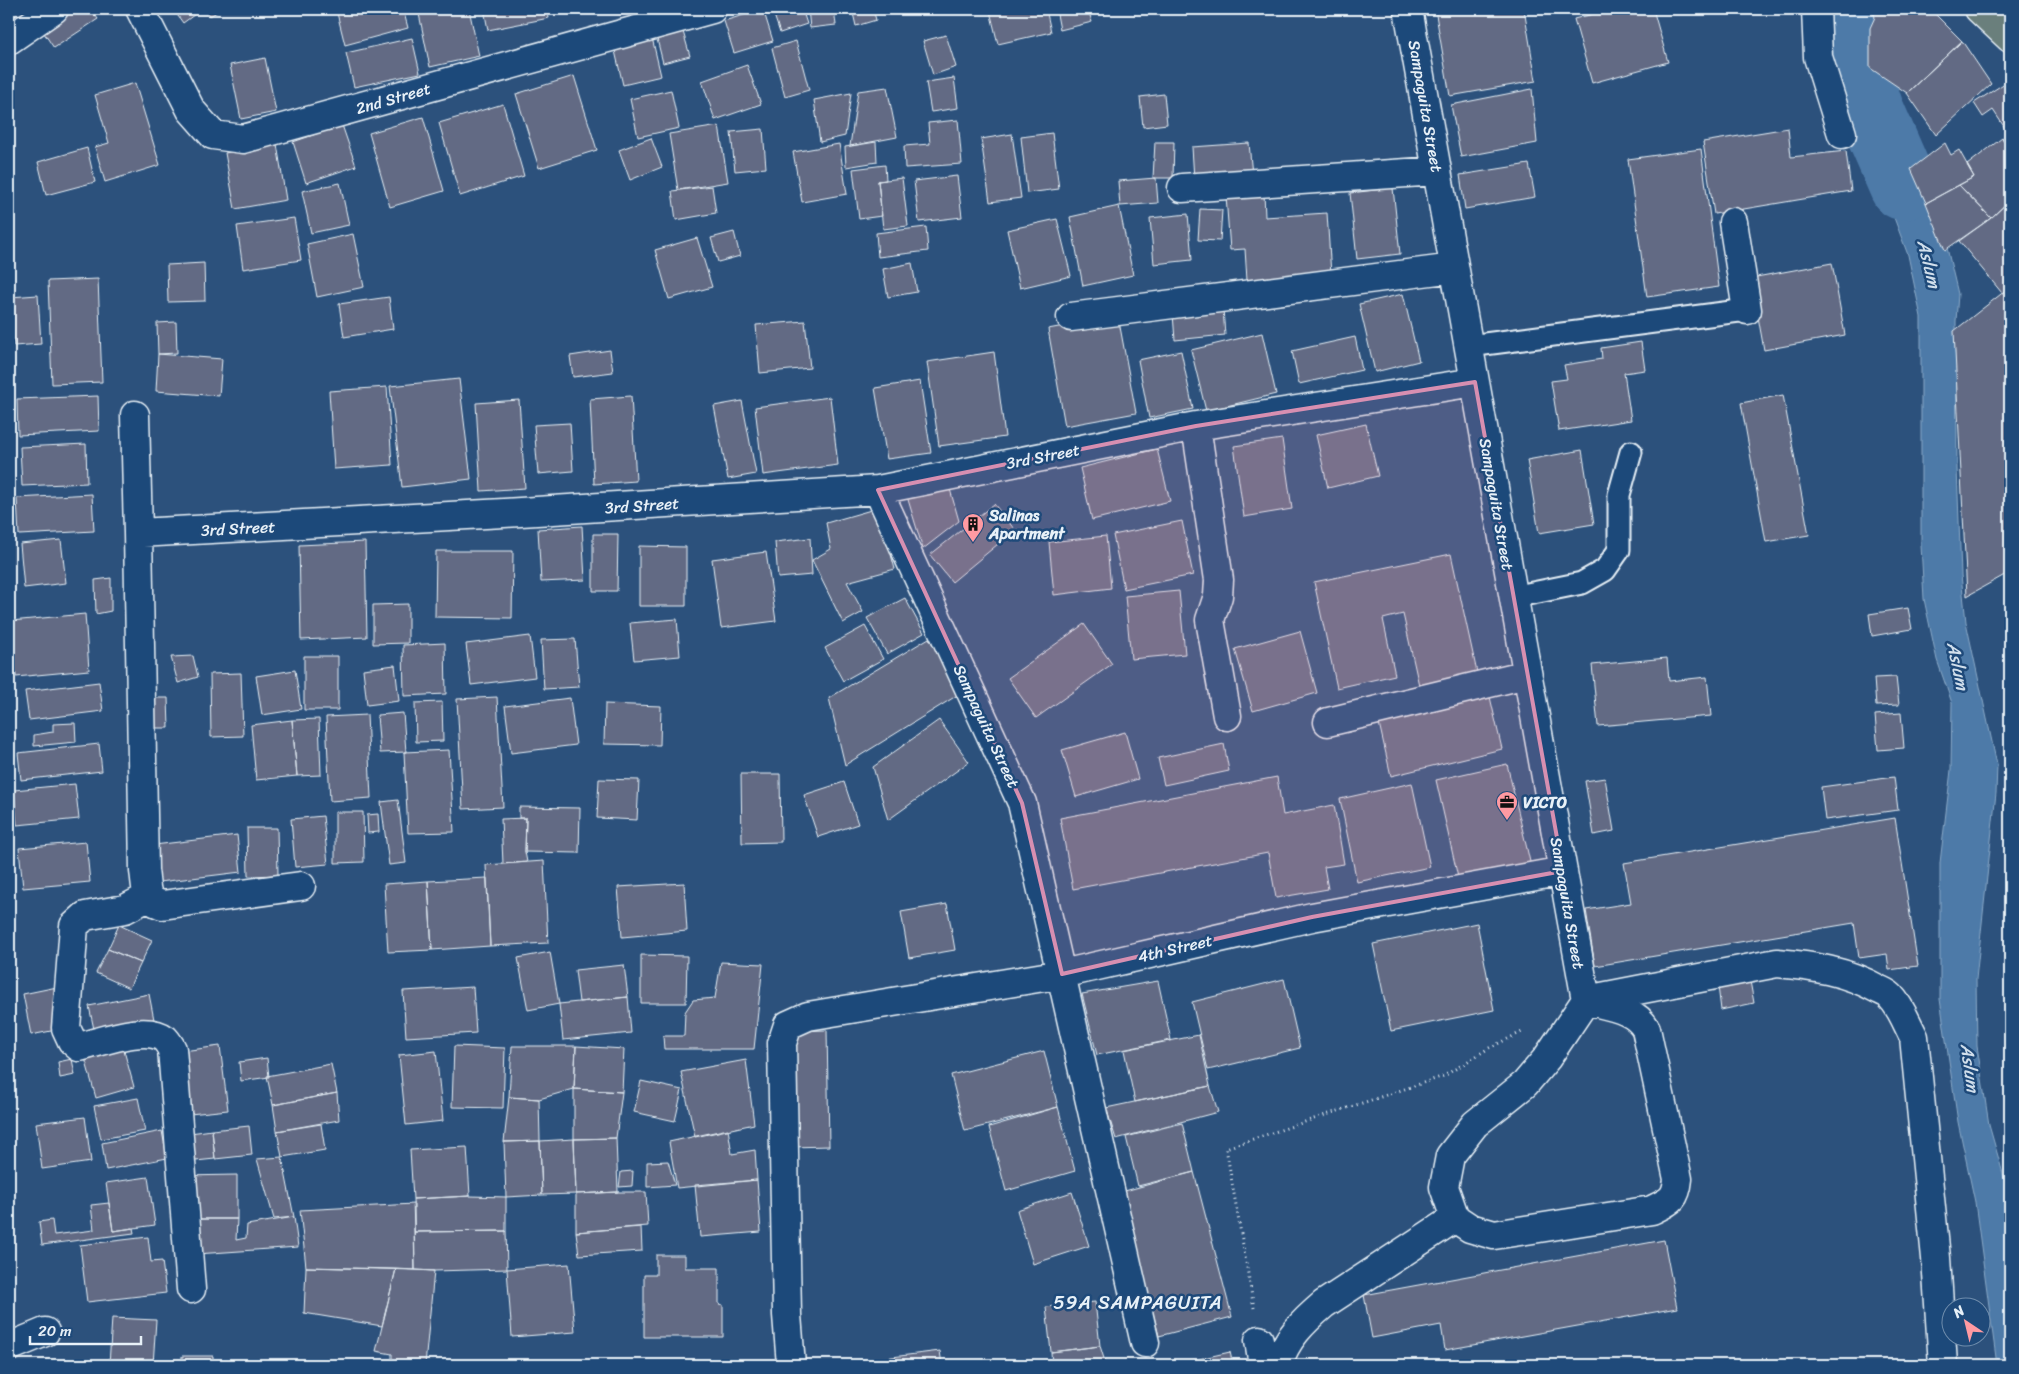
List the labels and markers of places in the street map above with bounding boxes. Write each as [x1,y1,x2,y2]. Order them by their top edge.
place label: Salinas Apartment [988,501,1066,548]
building icon: Salinas Apartment [961,512,985,543]
place label: VICTO [1523,788,1567,817]
office icon: VICTO [1495,790,1519,821]

